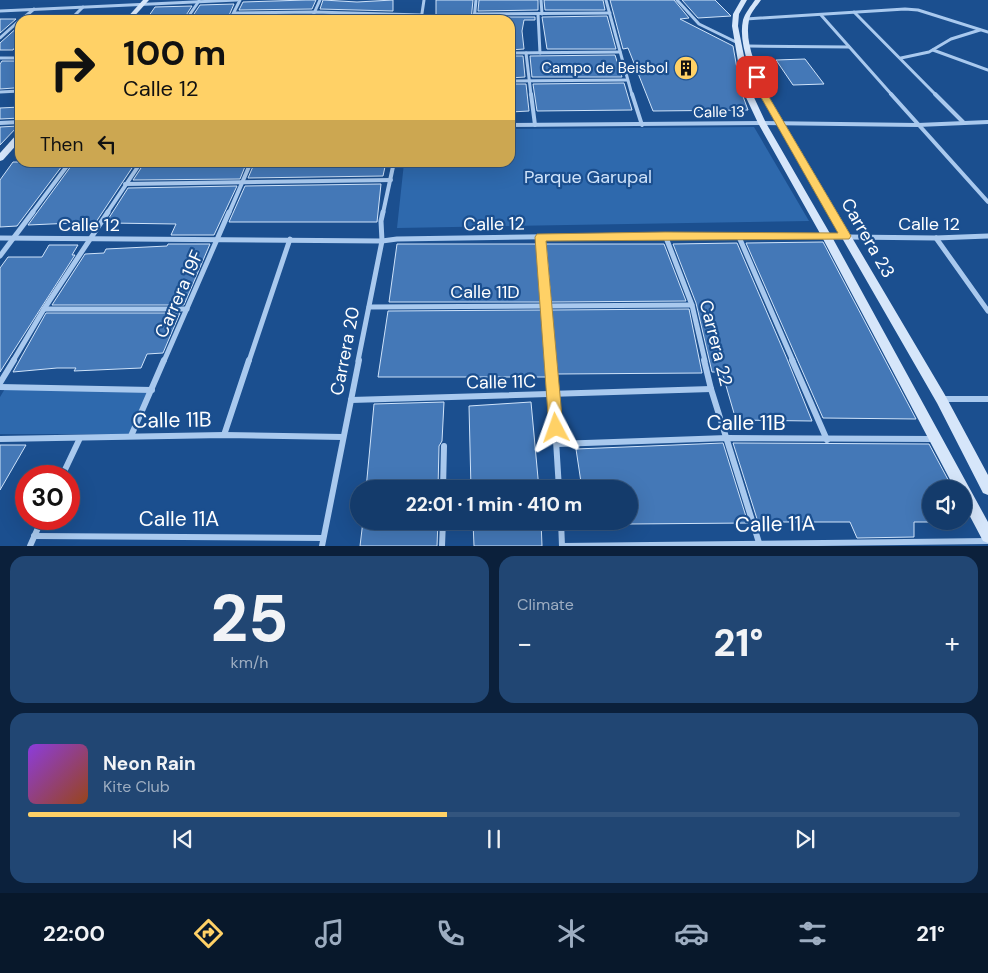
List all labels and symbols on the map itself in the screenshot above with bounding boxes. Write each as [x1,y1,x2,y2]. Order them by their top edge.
building icon: Campo de Beisbol [673,55,699,81]
pin [736,56,778,98]
place label: Campo de Beisbol [541,58,668,78]
street label: Calle 13 [693,102,745,122]
park label: Parque Garupal [524,165,652,189]
street label: Carrera 23 [836,194,900,282]
street label: Calle 12 [463,211,525,237]
street label: Calle 12 [898,212,960,236]
street label: Calle 12 [58,213,120,237]
street label: Carrera 19F [149,246,209,342]
street label: Calle 11D [450,280,520,304]
street label: Carrera 22 [694,297,738,389]
street label: Carrera 20 [325,305,365,397]
street label: Calle 11C [466,369,536,395]
position arrow [529,401,581,453]
street label: Calle 11B [132,405,212,435]
street label: Calle 11B [706,409,786,437]
speed limit sign: 30 [15,465,80,530]
street label: Calle 11A [139,505,219,533]
street label: Calle 11A [735,509,815,539]

